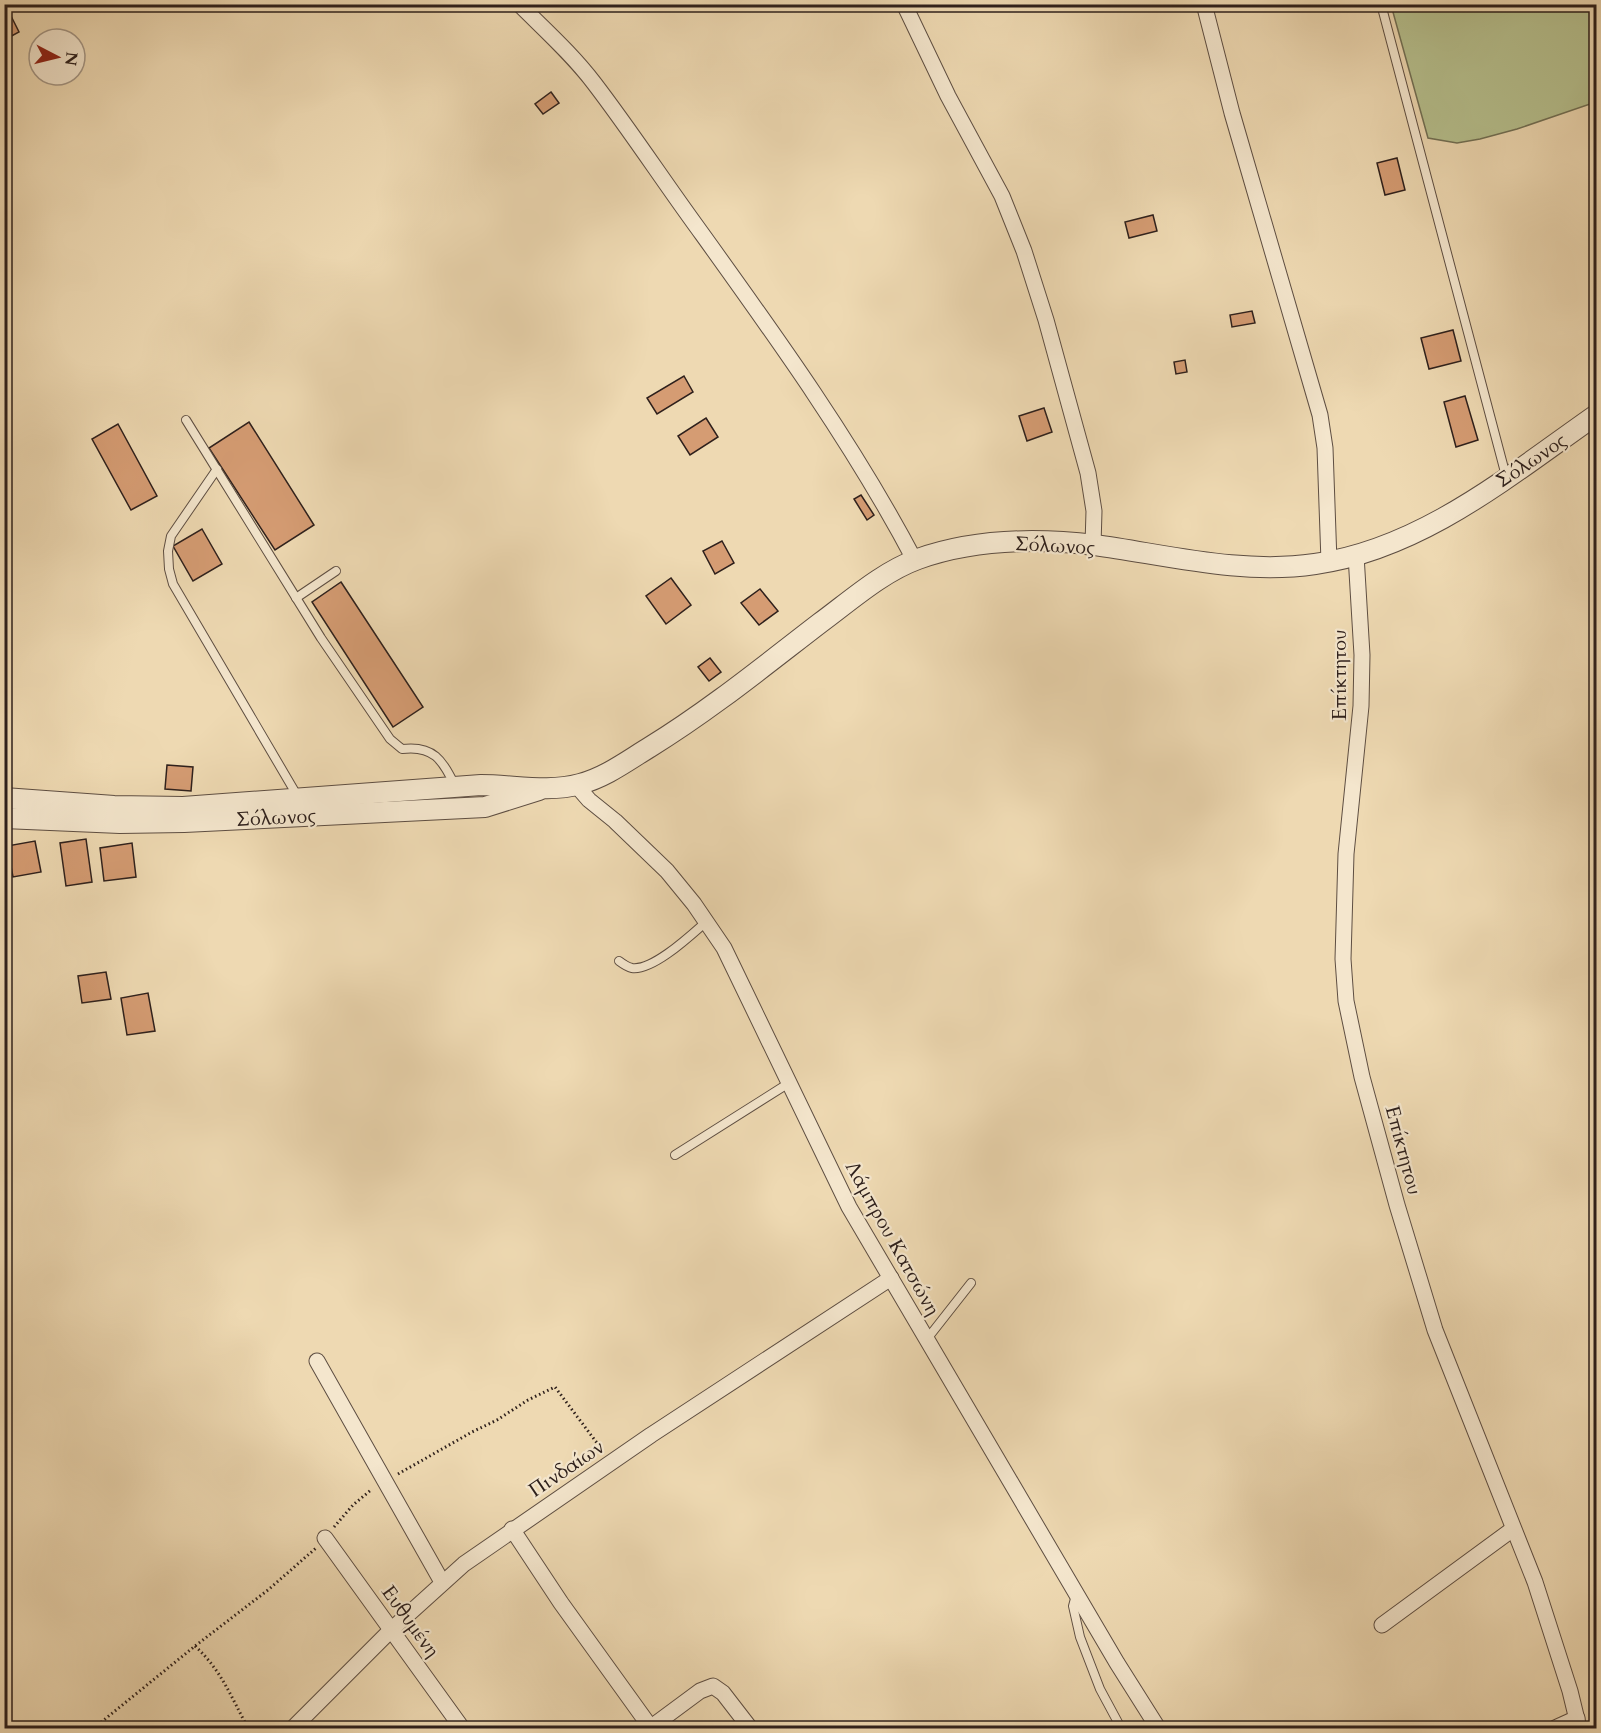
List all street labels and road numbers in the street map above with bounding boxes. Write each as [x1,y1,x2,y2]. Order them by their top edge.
street label: Σόλωνος [1491,427,1572,494]
street label: Σόλωνος [1014,530,1096,561]
street label: Επίκτητου [1326,629,1353,721]
street label: Σόλωνος [236,802,317,833]
street label: Επίκτητου [1379,1103,1428,1198]
street label: Λάμπρου Κατσώνη [839,1156,946,1320]
street label: Πινδαίων [523,1433,609,1504]
street label: Ευθυμένη [375,1580,446,1663]

